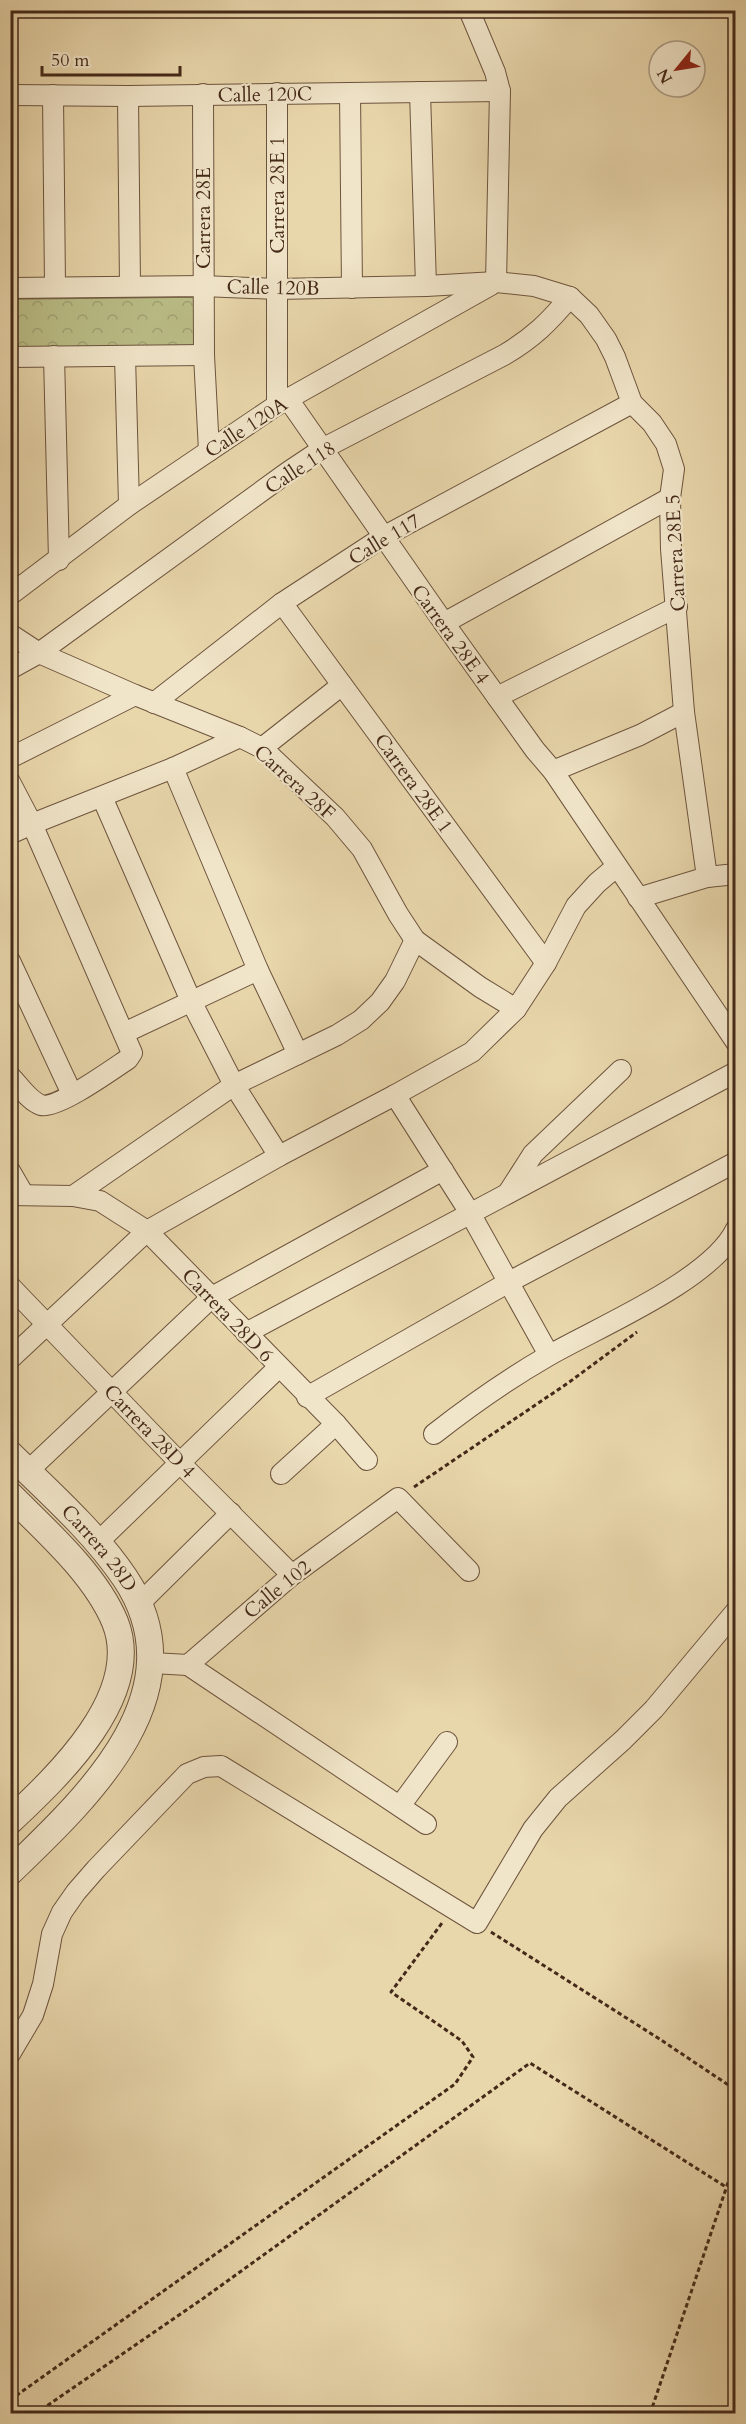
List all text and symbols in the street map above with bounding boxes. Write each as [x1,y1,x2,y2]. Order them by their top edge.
scale bar [42,39,180,77]
north arrow [647,39,707,99]
text: 50 m [51,48,90,73]
text: N [652,64,678,88]
street label: Calle 120C [217,80,313,109]
street label: Carrera 28E 1 [264,136,291,254]
street label: Carrera 28E [190,167,217,269]
street label: Calle 120B [226,273,320,302]
street label: Calle 120A [200,390,293,464]
street label: Calle 118 [260,435,341,500]
street label: Carrera 28E 5 [659,494,692,612]
street label: Calle 117 [343,507,425,571]
street label: Carrera 28E 4 [405,579,496,690]
street label: Carrera 28E 1 [368,728,459,839]
street label: Carrera 28F [248,739,341,826]
street label: Carrera 28D 6 [176,1262,279,1368]
street label: Carrera 28D 4 [98,1378,201,1484]
street label: Carrera 28D [55,1499,143,1597]
street label: Calle 102 [238,1554,317,1625]

